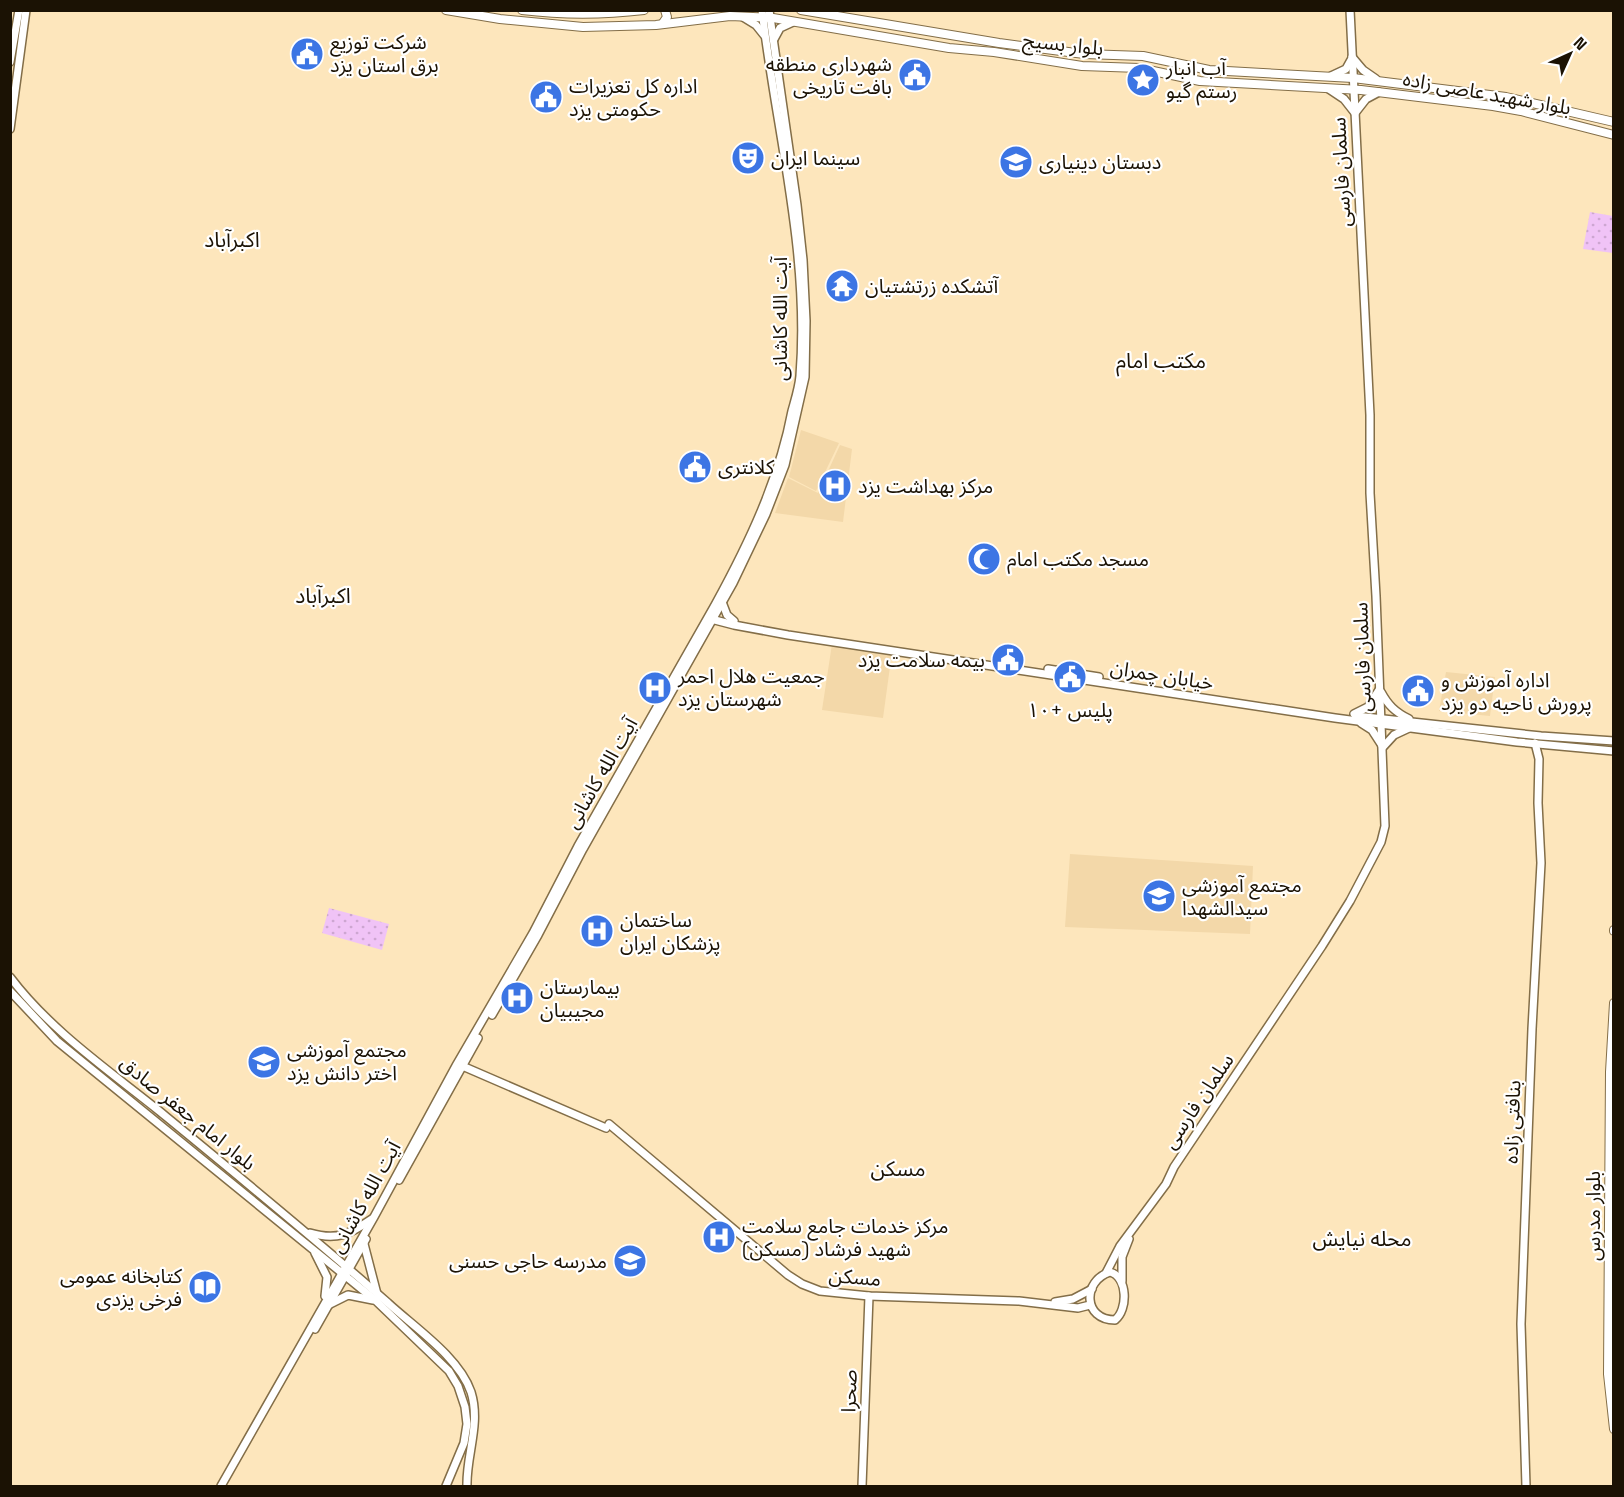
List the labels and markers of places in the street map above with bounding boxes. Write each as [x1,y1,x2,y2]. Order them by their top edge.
place label: شرکت توزیع برق استان یزد [330,29,439,78]
public building icon: شرکت توزیع برق استان یزد [289,36,325,72]
place label: شهرداری منطقه بافت تاریخی [766,51,892,100]
place label: آب انبار رستم گیو [1165,55,1237,106]
public building icon: شهرداری منطقه بافت تاریخی [897,57,933,93]
place icon: آب انبار رستم گیو [1125,62,1161,98]
place label: اداره کل تعزیرات حکومتی یزد [569,73,698,122]
public building icon: اداره کل تعزیرات حکومتی یزد [528,79,564,115]
theatre icon: سینما ایران [730,140,766,176]
school or university icon: دبستان دینیاری [998,144,1034,180]
place label: سینما ایران [771,145,860,171]
place label: دبستان دینیاری [1039,149,1161,175]
temple icon: آتشکده زرتشتیان [824,268,860,304]
place label: آتشکده زرتشتیان [865,273,999,299]
public building icon: کلانتری [677,449,713,485]
place label: کلانتری [718,454,775,480]
hospital icon: مرکز بهداشت یزد [817,468,853,504]
place label: مرکز بهداشت یزد [858,473,993,499]
mosque icon: مسجد مکتب امام [966,541,1002,577]
place label: مسجد مکتب امام [1007,546,1149,574]
public building icon: بيمه سلامت يزد [990,642,1026,678]
place label: بيمه سلامت يزد [858,647,985,673]
public building icon: پلیس +۱۰ [1052,659,1088,695]
place label: جمعیت هلال احمر شهرستان یزد [677,663,825,712]
place label: اداره آموزش و پرورش ناحیه دو یزد [1441,667,1592,716]
hospital icon: جمعیت هلال احمر شهرستان یزد [637,670,673,706]
public building icon: اداره آموزش و پرورش ناحیه دو یزد [1400,673,1436,709]
place label: پلیس +۱۰ [1027,697,1113,723]
place label: مجتمع آموزشی سیدالشهدا [1182,872,1302,921]
school or university icon: مجتمع آموزشی سیدالشهدا [1141,878,1177,914]
place label: ساختمان پزشکان ایران [620,907,720,956]
hospital icon: ساختمان پزشکان ایران [579,913,615,949]
place label: بیمارستان مجیبیان [540,974,620,1023]
hospital icon: بیمارستان مجیبیان [499,980,535,1016]
place label: مجتمع آموزشی اختر دانش یزد [287,1037,407,1086]
school or university icon: مجتمع آموزشی اختر دانش یزد [246,1044,282,1080]
place label: مرکز خدمات جامع سلامت شهید فرشاد (مسکن) [742,1213,949,1262]
hospital icon: مرکز خدمات جامع سلامت شهید فرشاد (مسکن) [701,1219,737,1255]
school or university icon: مدرسه حاجی حسنی [612,1243,648,1279]
place label: مدرسه حاجی حسنی [449,1248,607,1274]
place label: کتابخانه عمومی فرخی یزدی [60,1263,183,1312]
library icon: کتابخانه عمومی فرخی یزدی [187,1269,223,1305]

